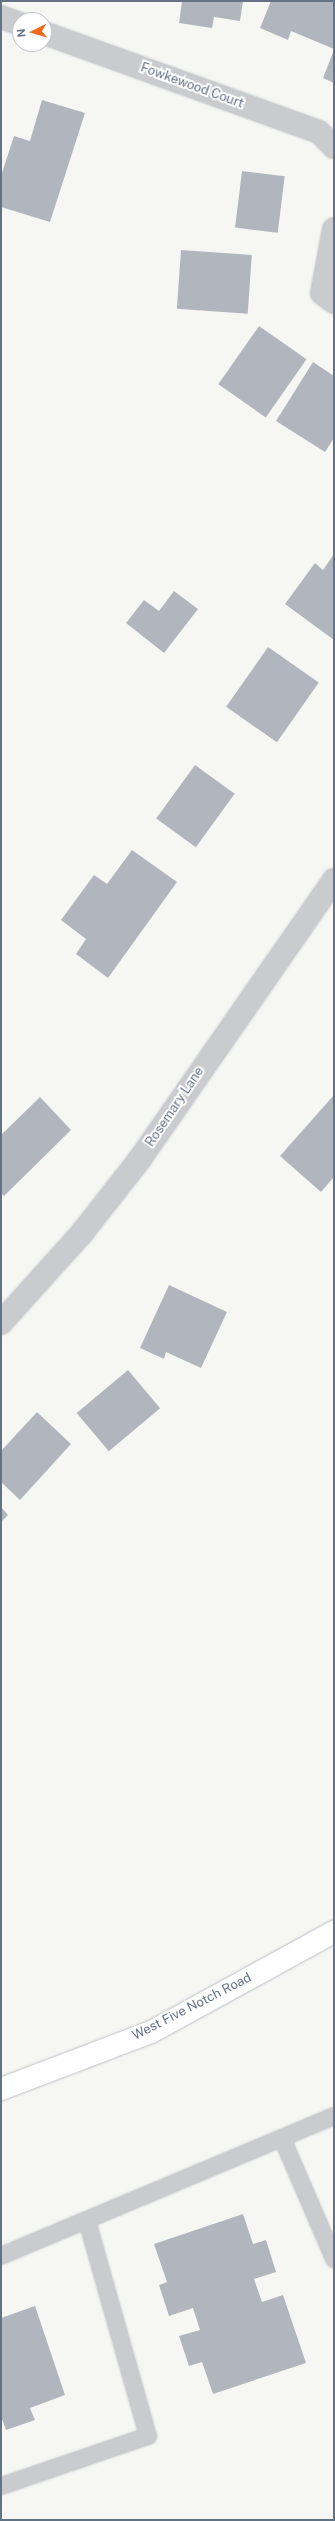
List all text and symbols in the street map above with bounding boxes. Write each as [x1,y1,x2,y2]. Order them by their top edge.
north arrow [12,12,52,52]
text: N [15,28,27,38]
street label: Fowkewood Court [138,60,246,112]
street label: Rosemary Lane [143,1064,207,1150]
street label: West Five Notch Road [130,1970,254,2044]

